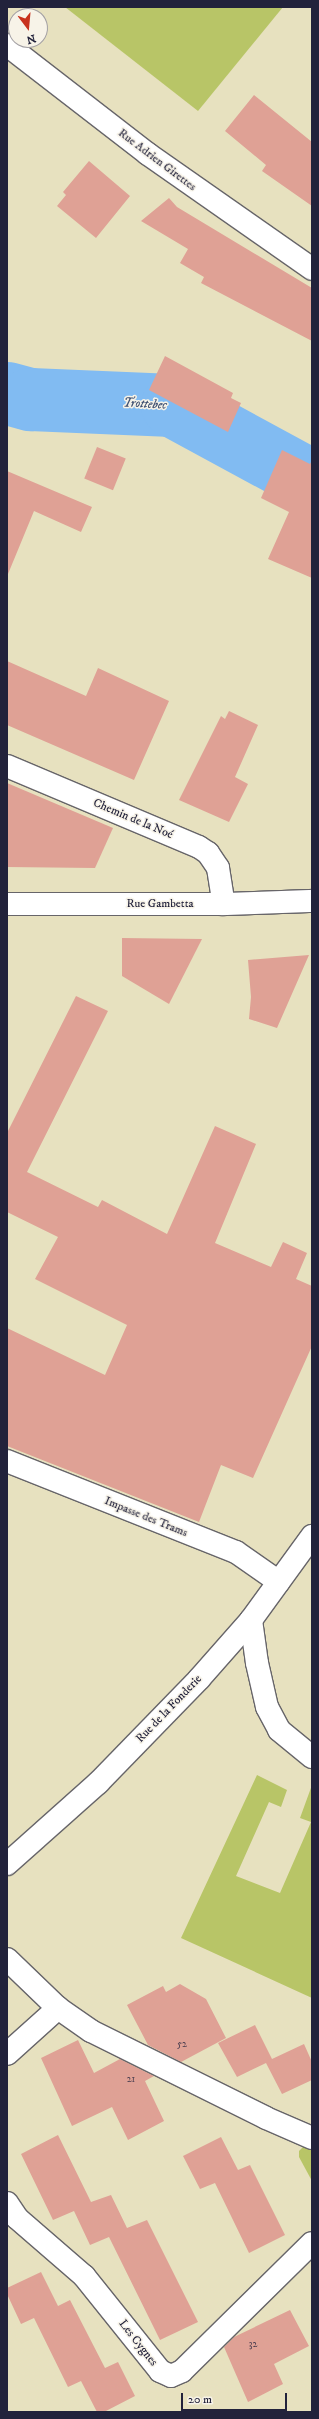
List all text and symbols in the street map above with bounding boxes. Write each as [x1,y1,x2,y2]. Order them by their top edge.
north arrow [8,8,48,48]
text: N [25,31,37,47]
street label: Rue Adrien Girettes [115,126,199,194]
water label: Trottebec [123,395,167,413]
street label: Chemin de la Noé [91,796,175,842]
street label: Rue Gambetta [126,897,194,911]
street label: Impasse des Trams [102,1494,190,1540]
street label: Rue de la Fonderie [133,1672,205,1746]
house number: 52 [177,2039,187,2051]
house number: 21 [127,2074,135,2086]
street label: Les Cygnes [115,2317,161,2369]
house number: 32 [249,2339,257,2351]
scale bar [183,2385,289,2411]
text: 20 m [188,2392,212,2407]

